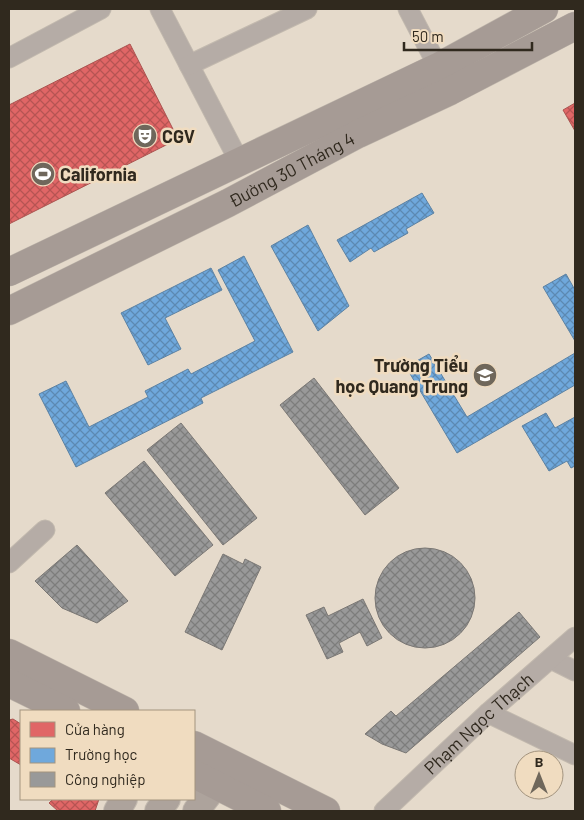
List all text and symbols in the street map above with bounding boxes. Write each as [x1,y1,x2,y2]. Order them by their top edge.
scale bar [404,20,532,52]
text: 50 m [412,27,444,45]
theatre icon: CGV [132,123,158,149]
place label: CGV [162,125,195,147]
street label: Đường 30 Tháng 4 [225,127,358,212]
sports icon: California [30,161,56,187]
place label: California [60,163,137,185]
place label: Trường Tiểu học Quang Trung [336,354,468,397]
school or university icon: Trường Tiểu học Quang Trung [472,362,498,388]
street label: Phạm Ngọc Thạch [419,668,538,779]
legend [20,710,195,800]
text: Cửa hàng [65,720,125,738]
text: Trường học [65,745,137,763]
north arrow [514,750,564,800]
text: B [535,753,543,770]
text: Công nghiệp [65,770,146,788]

